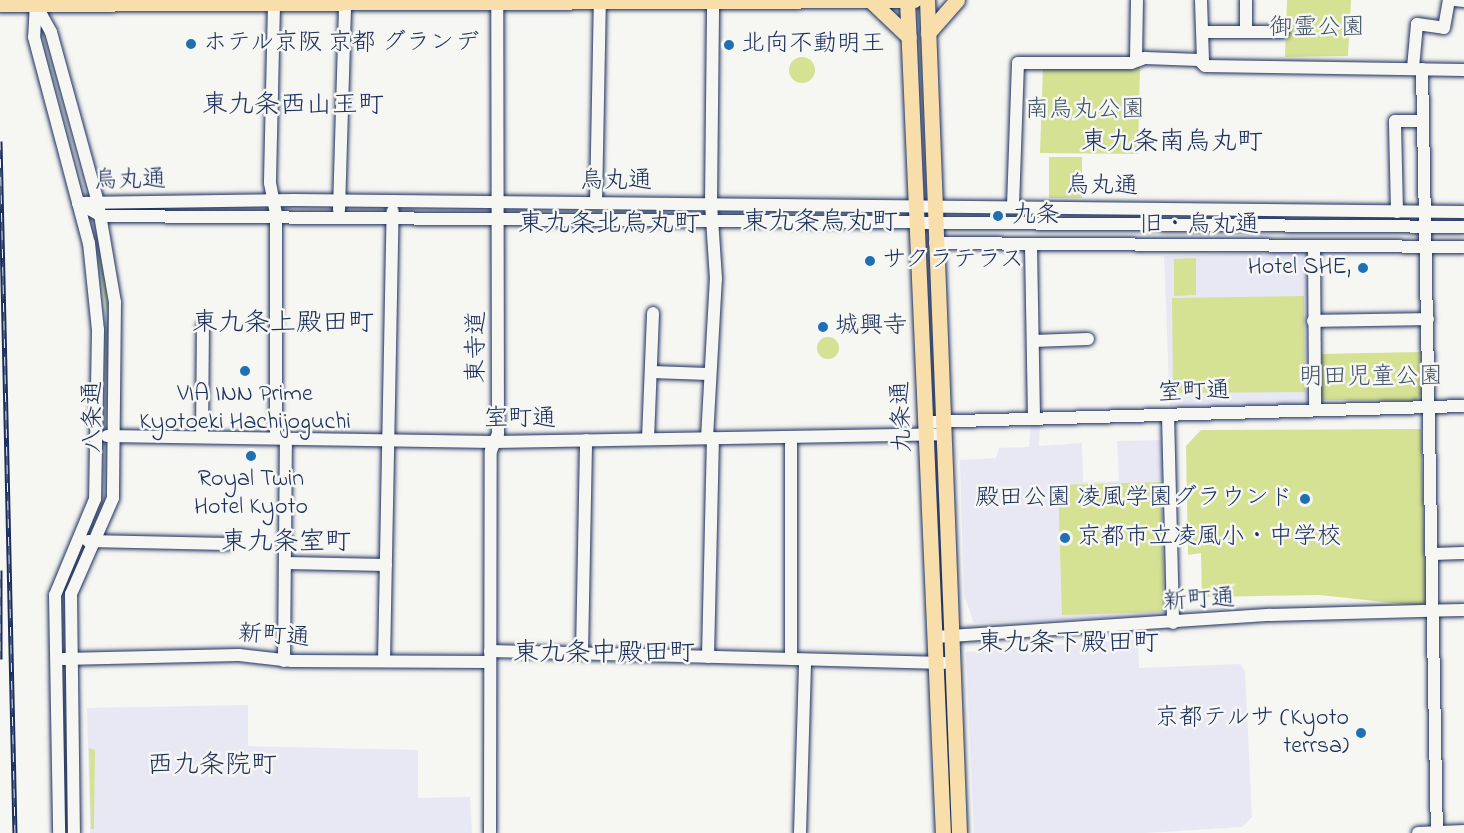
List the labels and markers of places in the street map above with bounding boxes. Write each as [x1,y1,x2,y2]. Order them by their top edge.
place label: ホテル京阪 京都 グランデ [203,30,479,58]
place label: 北向不動明王 [741,31,885,59]
marker: ホテル京阪 京都 グランデ [184,37,198,51]
marker: 北向不動明王 [722,38,736,52]
place label: 九条 [1012,202,1060,230]
marker: 九条 [989,207,1007,225]
place label: サクラテラス [882,247,1026,275]
marker: サクラテラス [863,254,877,268]
place label: Hotel SHE, [1248,254,1351,282]
marker: Hotel SHE, [1356,261,1370,275]
place label: 城興寺 [835,313,907,341]
marker: 城興寺 [816,320,830,334]
marker: VIA INN Prime Kyotoeki Hachijoguchi [238,364,252,378]
place label: VIA INN Prime Kyotoeki Hachijoguchi [139,381,351,437]
marker: Royal Twin Hotel Kyoto [244,449,258,463]
place label: Royal Twin Hotel Kyoto [194,466,308,522]
place label: 殿田公園 凌風学園グラウンド [975,485,1293,513]
marker: 殿田公園 凌風学園グラウンド [1298,492,1312,506]
place label: 京都市立凌風小・中学校 [1077,524,1341,552]
marker: 京都市立凌風小・中学校 [1058,531,1072,545]
place label: 京都テルサ (Kyoto terrsa) [1154,705,1349,761]
marker: 京都テルサ (Kyoto terrsa) [1354,726,1368,740]

